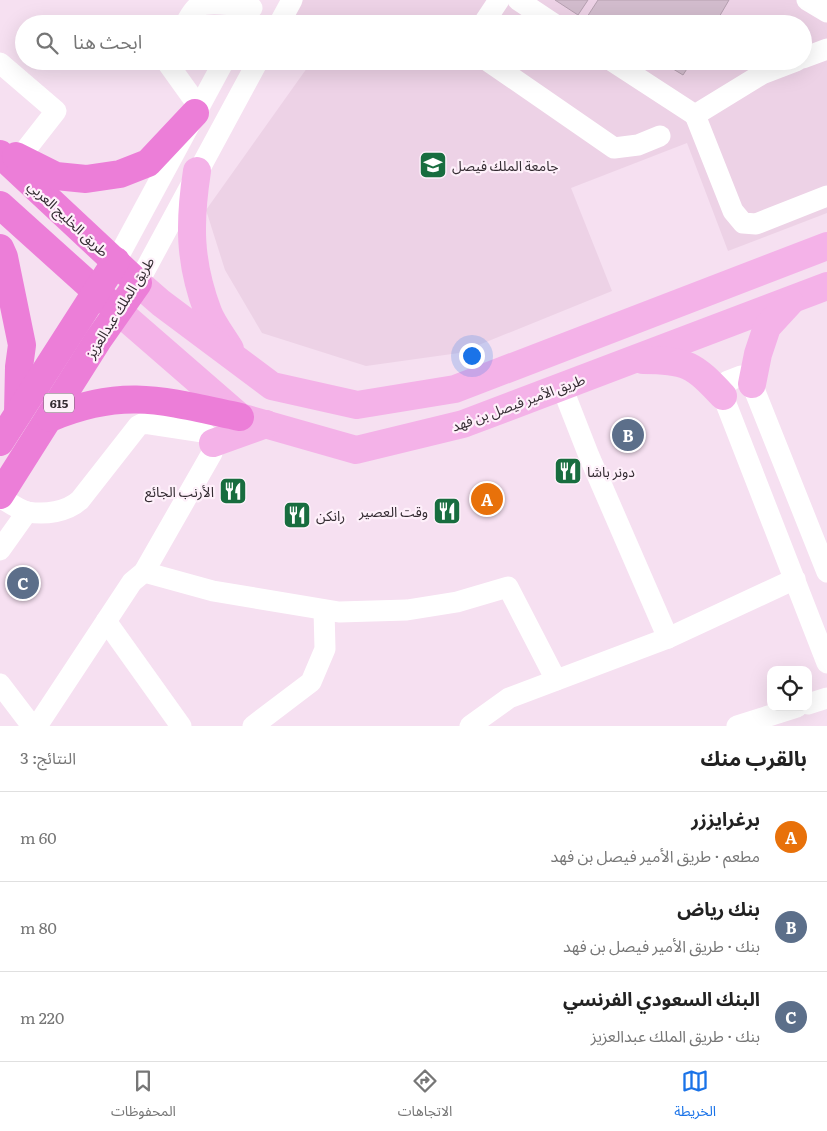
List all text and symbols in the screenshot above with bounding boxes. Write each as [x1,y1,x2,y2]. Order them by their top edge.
search box [15,15,812,70]
text: ابحث هنا [73,27,142,55]
icon: search [33,29,61,57]
school or university icon: جامعة الملك فيصل [418,150,448,180]
place label: جامعة الملك فيصل [452,155,559,175]
street label: طريق الخليج العربي [23,175,114,262]
street label: طريق الملك عبدالعزيز [79,252,159,363]
your location [459,343,485,369]
street label: طريق الأمير فيصل بن فهد [448,369,588,436]
road number: 615 [44,393,74,412]
pin: B [612,416,644,454]
restaurant icon: دونر باشا [553,456,583,486]
place label: دونر باشا [587,461,635,481]
restaurant icon: الأرنب الجاىٔع [218,476,248,506]
pin: A [471,480,503,518]
place label: الأرنب الجاىٔع [145,481,214,503]
restaurant icon: وقت العصير [432,496,462,526]
restaurant icon: رانكن [282,500,312,530]
place label: وقت العصير [358,501,428,521]
place label: رانكن [316,505,345,525]
pin: C [7,564,39,602]
map controls [767,666,812,711]
button: locate [767,666,812,711]
text: بالقرب منك [700,741,807,772]
text: النتائج: 3 [20,745,76,769]
text: برغرايززر [691,804,760,832]
text: 60 m [20,825,57,849]
text: A [785,825,797,849]
text: مطعم · طريق الأمير فيصل بن فهد [550,843,760,867]
text: بنك رياض [677,894,760,922]
text: 80 m [20,915,57,939]
text: B [785,915,797,939]
text: بنك · طريق الأمير فيصل بن فهد [563,933,760,957]
text: البنك السعودي الفرنسي [563,984,760,1012]
text: 220 m [20,1005,64,1029]
text: C [785,1005,797,1029]
text: بنك · طريق الملك عبدالعزيز [591,1023,760,1047]
tab: المحفوظات [111,1067,176,1126]
tab: الاتجاهات [398,1067,452,1126]
tab: الخريطة [674,1067,716,1126]

